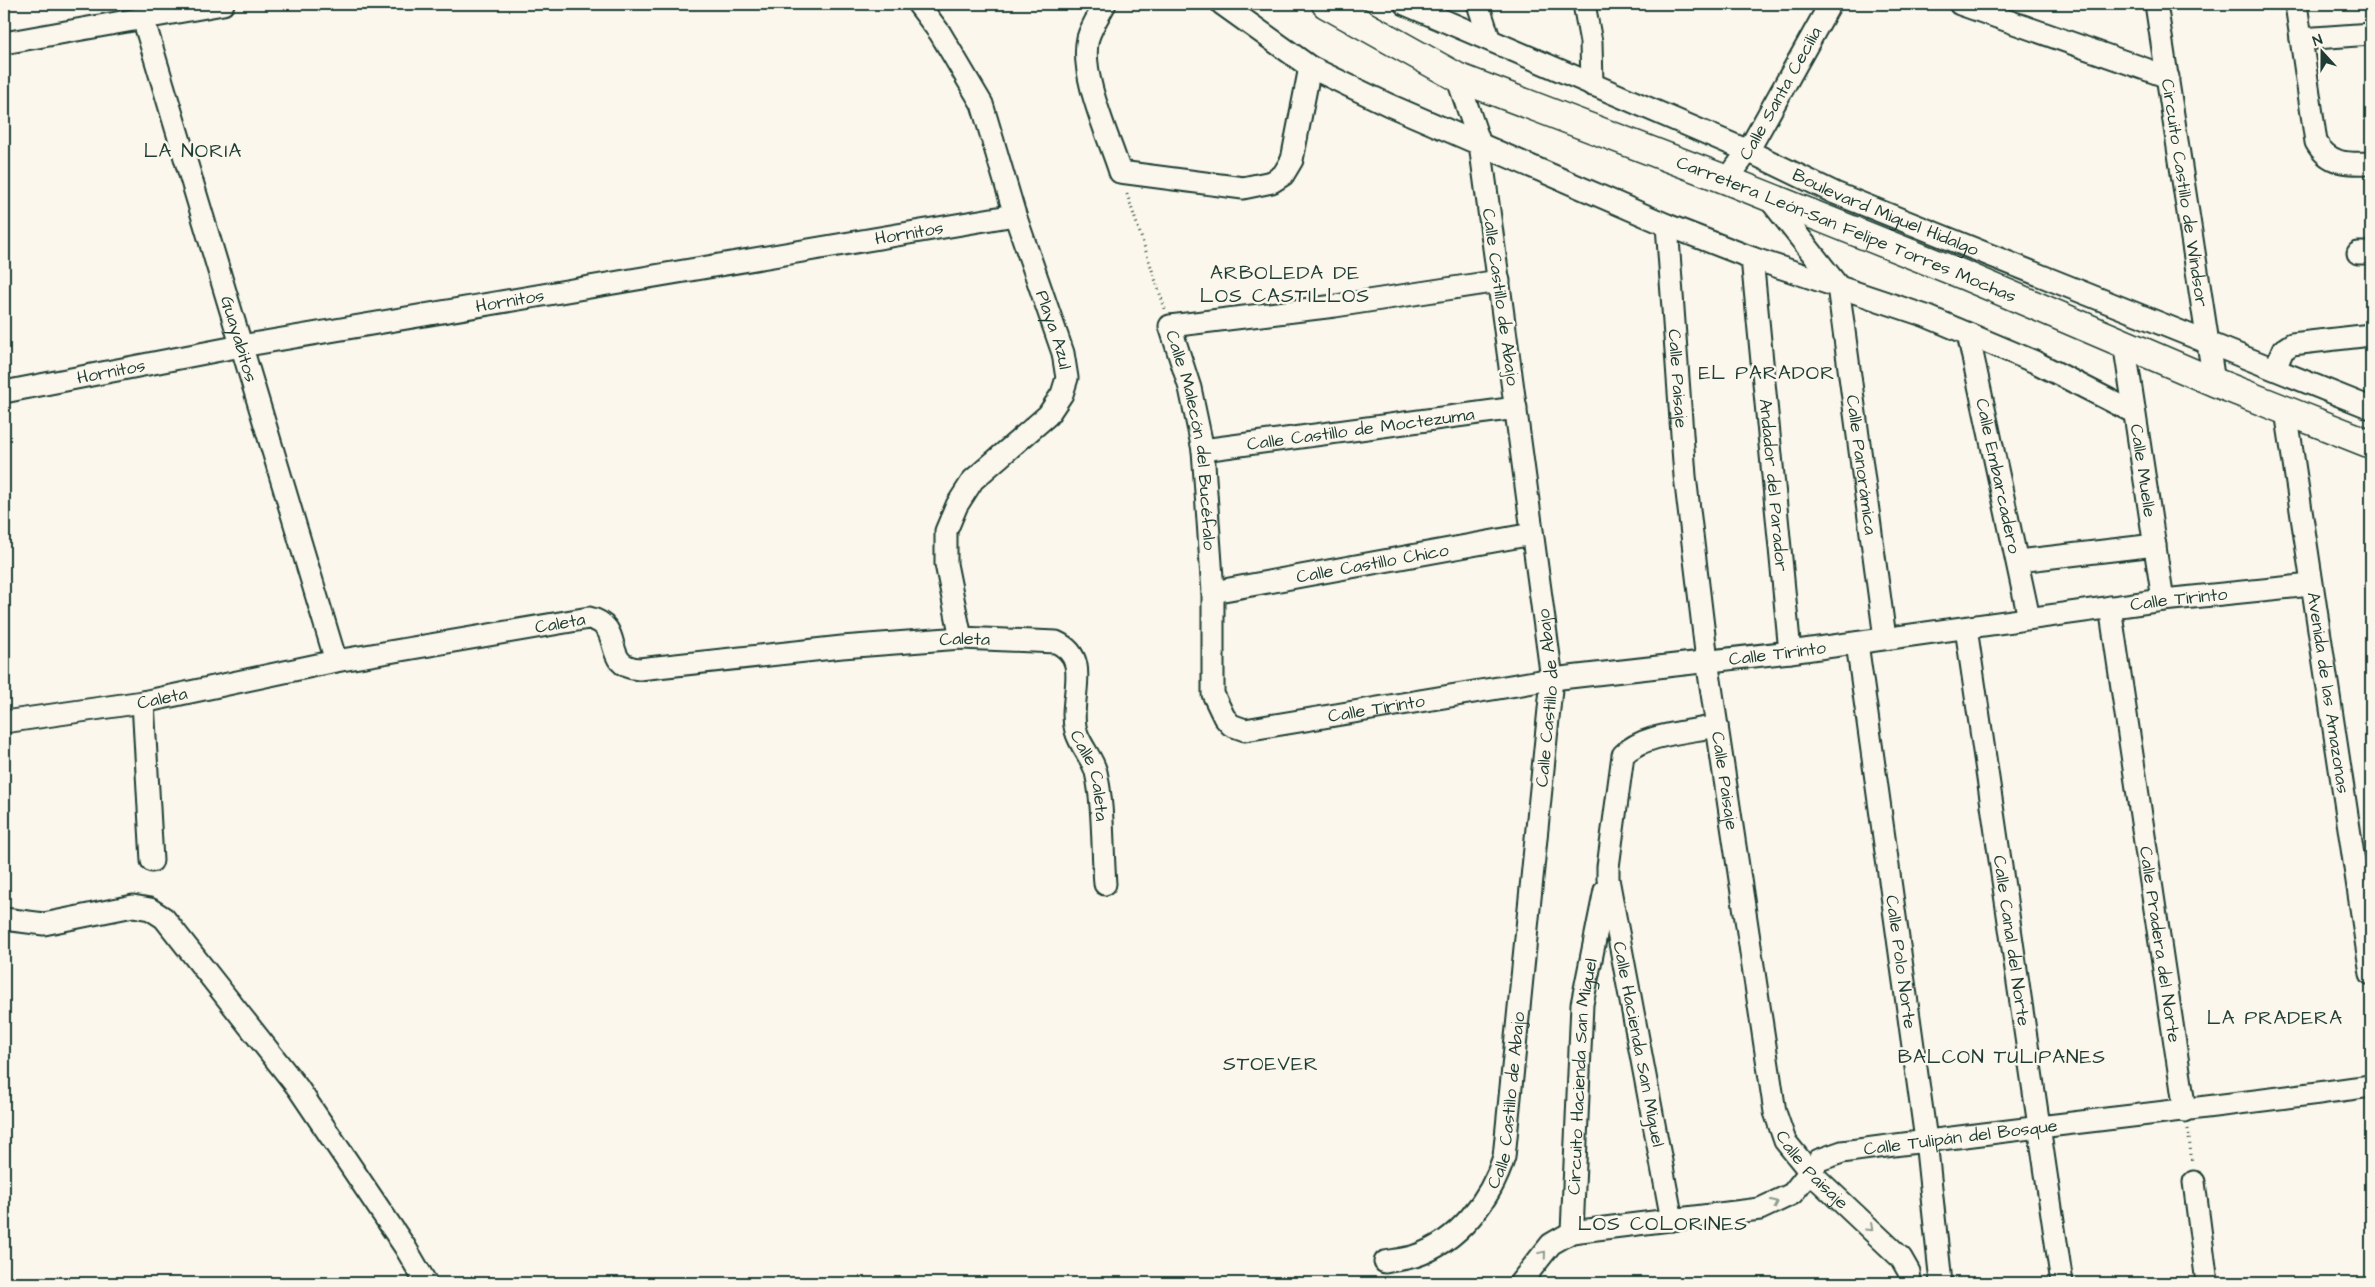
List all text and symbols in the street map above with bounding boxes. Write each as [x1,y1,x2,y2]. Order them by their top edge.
street label: Calle Santa Cecilia [1733,22,1828,166]
north arrow [2298,28,2348,78]
text: N [2310,30,2326,52]
street label: Circuito Castillo de Windsor [2155,77,2214,309]
district label: LA NORIA [144,137,242,165]
street label: Carretera León-San Felipe Torres Mochas [1673,150,2020,309]
street label: Boulevard Miguel Hidalgo [1788,162,1982,262]
street label: Calle Castillo de Abajo [1476,207,1525,387]
street label: Hornitos [873,215,945,252]
district label: ARBOLEDA DE LOS CASTILLOS [1200,259,1370,310]
street label: Hornitos [474,283,546,319]
street label: Playa Azul [1029,287,1077,371]
street label: Guayabitos [214,293,264,385]
street label: Calle Malecón del Bucéfalo [1159,327,1222,551]
street label: Calle Paisaje [1662,328,1694,429]
street label: Hornitos [75,353,147,391]
district label: EL PARADOR [1699,359,1835,387]
street label: Calle Panorámica [1840,393,1883,536]
street label: Calle Embarcadero [1969,396,2027,556]
street label: Andador del Parador [1753,397,1794,573]
street label: Calle Castillo de Moctezuma [1245,402,1476,457]
street label: Calle Muelle [2124,422,2162,519]
street label: Calle Castillo Chico [1294,537,1451,590]
street label: Calle Tirinto [2129,582,2229,617]
street label: Avenida de las Amazonas [2301,590,2356,795]
street label: Caleta [533,607,587,640]
street label: Calle Castillo de Abajo [1529,607,1565,788]
street label: Caleta [938,626,991,653]
street label: Calle Tirinto [1728,635,1828,672]
street label: Caleta [135,681,190,716]
street label: Calle Tirinto [1326,688,1427,729]
street label: Calle Caleta [1064,726,1114,822]
street label: Calle Paisaje [1705,730,1744,832]
street label: Calle Pradera del Norte [2133,845,2187,1044]
street label: Calle Canal del Norte [1986,854,2036,1028]
street label: Calle Polo Norte [1879,894,1922,1031]
street label: Calle Hacienda San Miguel [1605,939,1671,1149]
street label: Circuito Hacienda San Miguel [1562,956,1604,1195]
district label: LA PRADERA [2207,1004,2343,1032]
street label: Calle Castillo de Abajo [1481,1011,1532,1193]
district label: BALCON TULIPANES [1898,1043,2106,1071]
district label: STOEVER [1223,1050,1319,1078]
street label: Calle Tulipán del Bosque [1862,1113,2059,1162]
street label: Calle Paisaje [1769,1127,1854,1215]
one-way arrow [1770,1198,1779,1209]
district label: LOS COLORINES [1578,1210,1748,1238]
one-way arrow [1864,1222,1873,1231]
one-way arrow [1537,1251,1546,1260]

